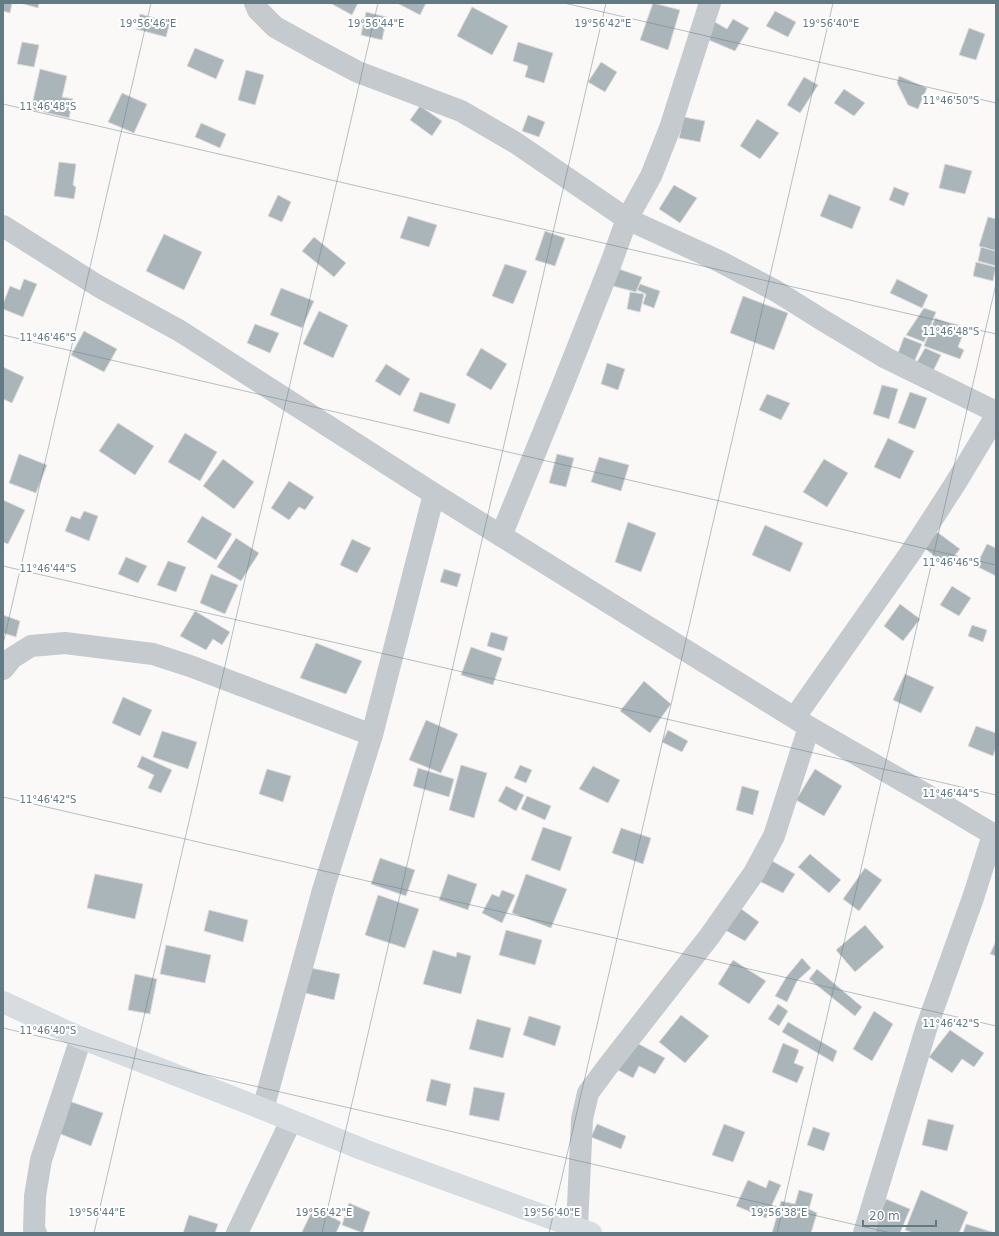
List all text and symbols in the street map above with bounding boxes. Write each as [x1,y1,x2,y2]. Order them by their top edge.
text: 19°56'46"E [120,18,176,29]
text: 19°56'44"E [348,18,404,29]
text: 19°56'42"E [575,18,631,29]
text: 19°56'40"E [803,18,859,29]
text: 11°46'50"S [923,95,979,106]
text: 11°46'48"S [20,101,76,112]
text: 11°46'48"S [923,326,979,337]
text: 11°46'46"S [20,332,76,343]
text: 11°46'46"S [923,557,979,568]
text: 11°46'44"S [20,563,76,574]
text: 11°46'44"S [923,788,979,799]
text: 11°46'42"S [20,794,76,805]
text: 11°46'42"S [923,1018,979,1029]
text: 11°46'40"S [20,1025,76,1036]
scale bar [863,1202,936,1228]
text: 19°56'44"E [69,1207,125,1218]
text: 19°56'42"E [296,1207,352,1218]
text: 19°56'40"E [524,1207,580,1218]
text: 19°56'38"E [751,1207,807,1218]
text: 20 m [869,1209,900,1223]

